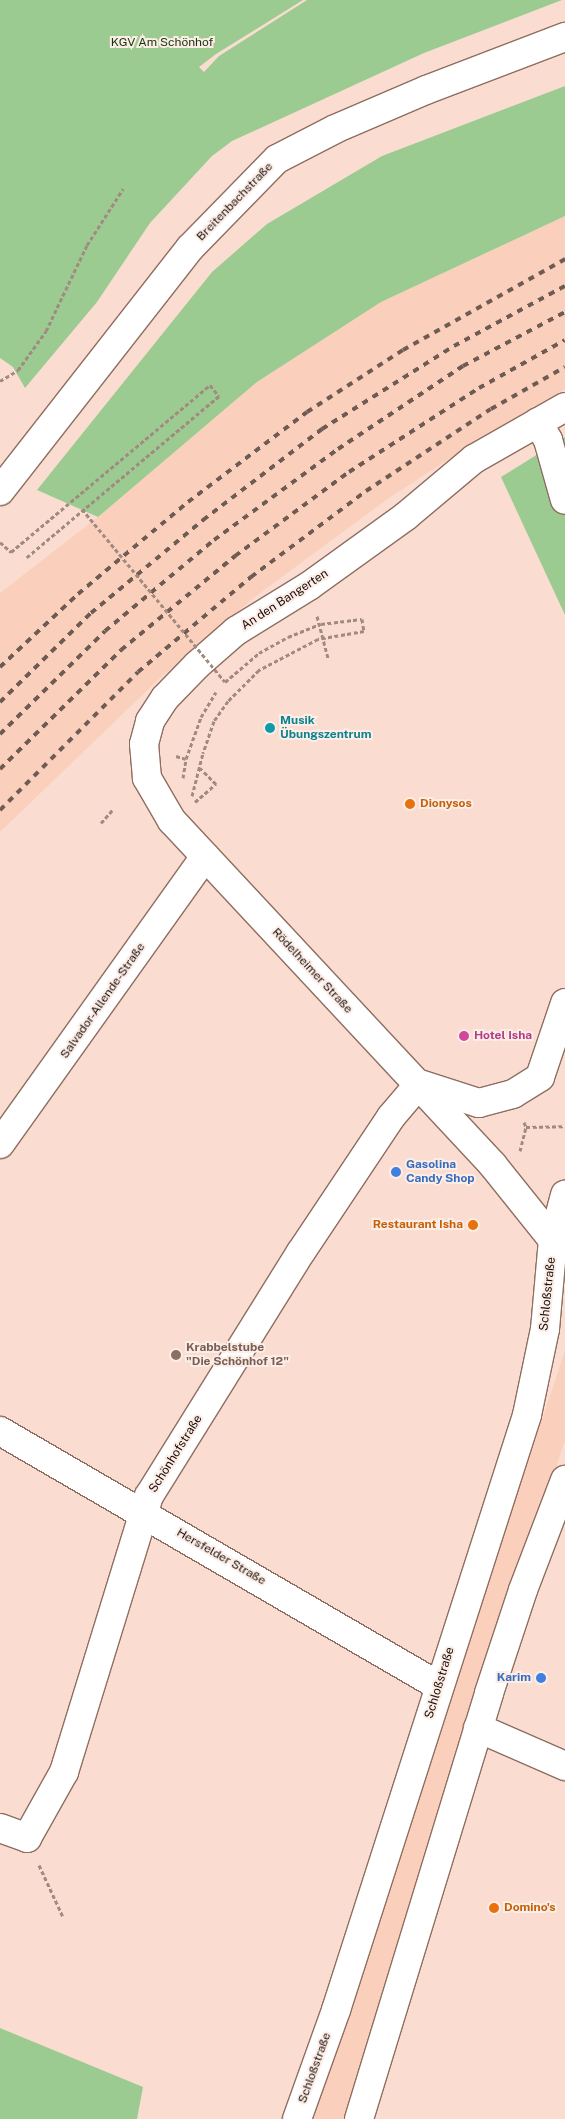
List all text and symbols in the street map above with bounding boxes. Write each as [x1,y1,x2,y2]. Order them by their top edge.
park label: KGV Am Schönhof [111,36,213,50]
street label: Breitenbachstraße [194,160,276,244]
street label: An den Bangerten [239,567,331,633]
place label: Musik Übungszentrum [280,714,371,742]
marker: Musik Übungszentrum [264,722,276,734]
place label: Dionysos [420,797,472,811]
marker: Dionysos [404,798,416,810]
street label: Rödelheimer Straße [269,925,355,1017]
street label: Salvador-Allende-Straße [58,940,148,1062]
place label: Hotel Isha [474,1029,532,1043]
marker: Hotel Isha [458,1030,470,1042]
place label: Gasolina Candy Shop [406,1158,475,1186]
marker: Gasolina Candy Shop [390,1166,402,1178]
place label: Restaurant Isha [373,1218,463,1232]
marker: Restaurant Isha [467,1219,479,1231]
street label: Schloßstraße [537,1256,559,1332]
place label: Krabbelstube "Die Schönhof 12" [186,1341,289,1369]
marker: Krabbelstube "Die Schönhof 12" [170,1349,182,1361]
street label: Schönhofstraße [146,1413,206,1495]
street label: Hersfelder Straße [174,1526,268,1588]
street label: Schloßstraße [422,1645,458,1721]
place label: Karim [497,1671,531,1685]
marker: Karim [535,1672,547,1684]
place label: Domino's [504,1901,556,1915]
marker: Domino's [488,1902,500,1914]
street label: Schloßstraße [296,2031,334,2105]

